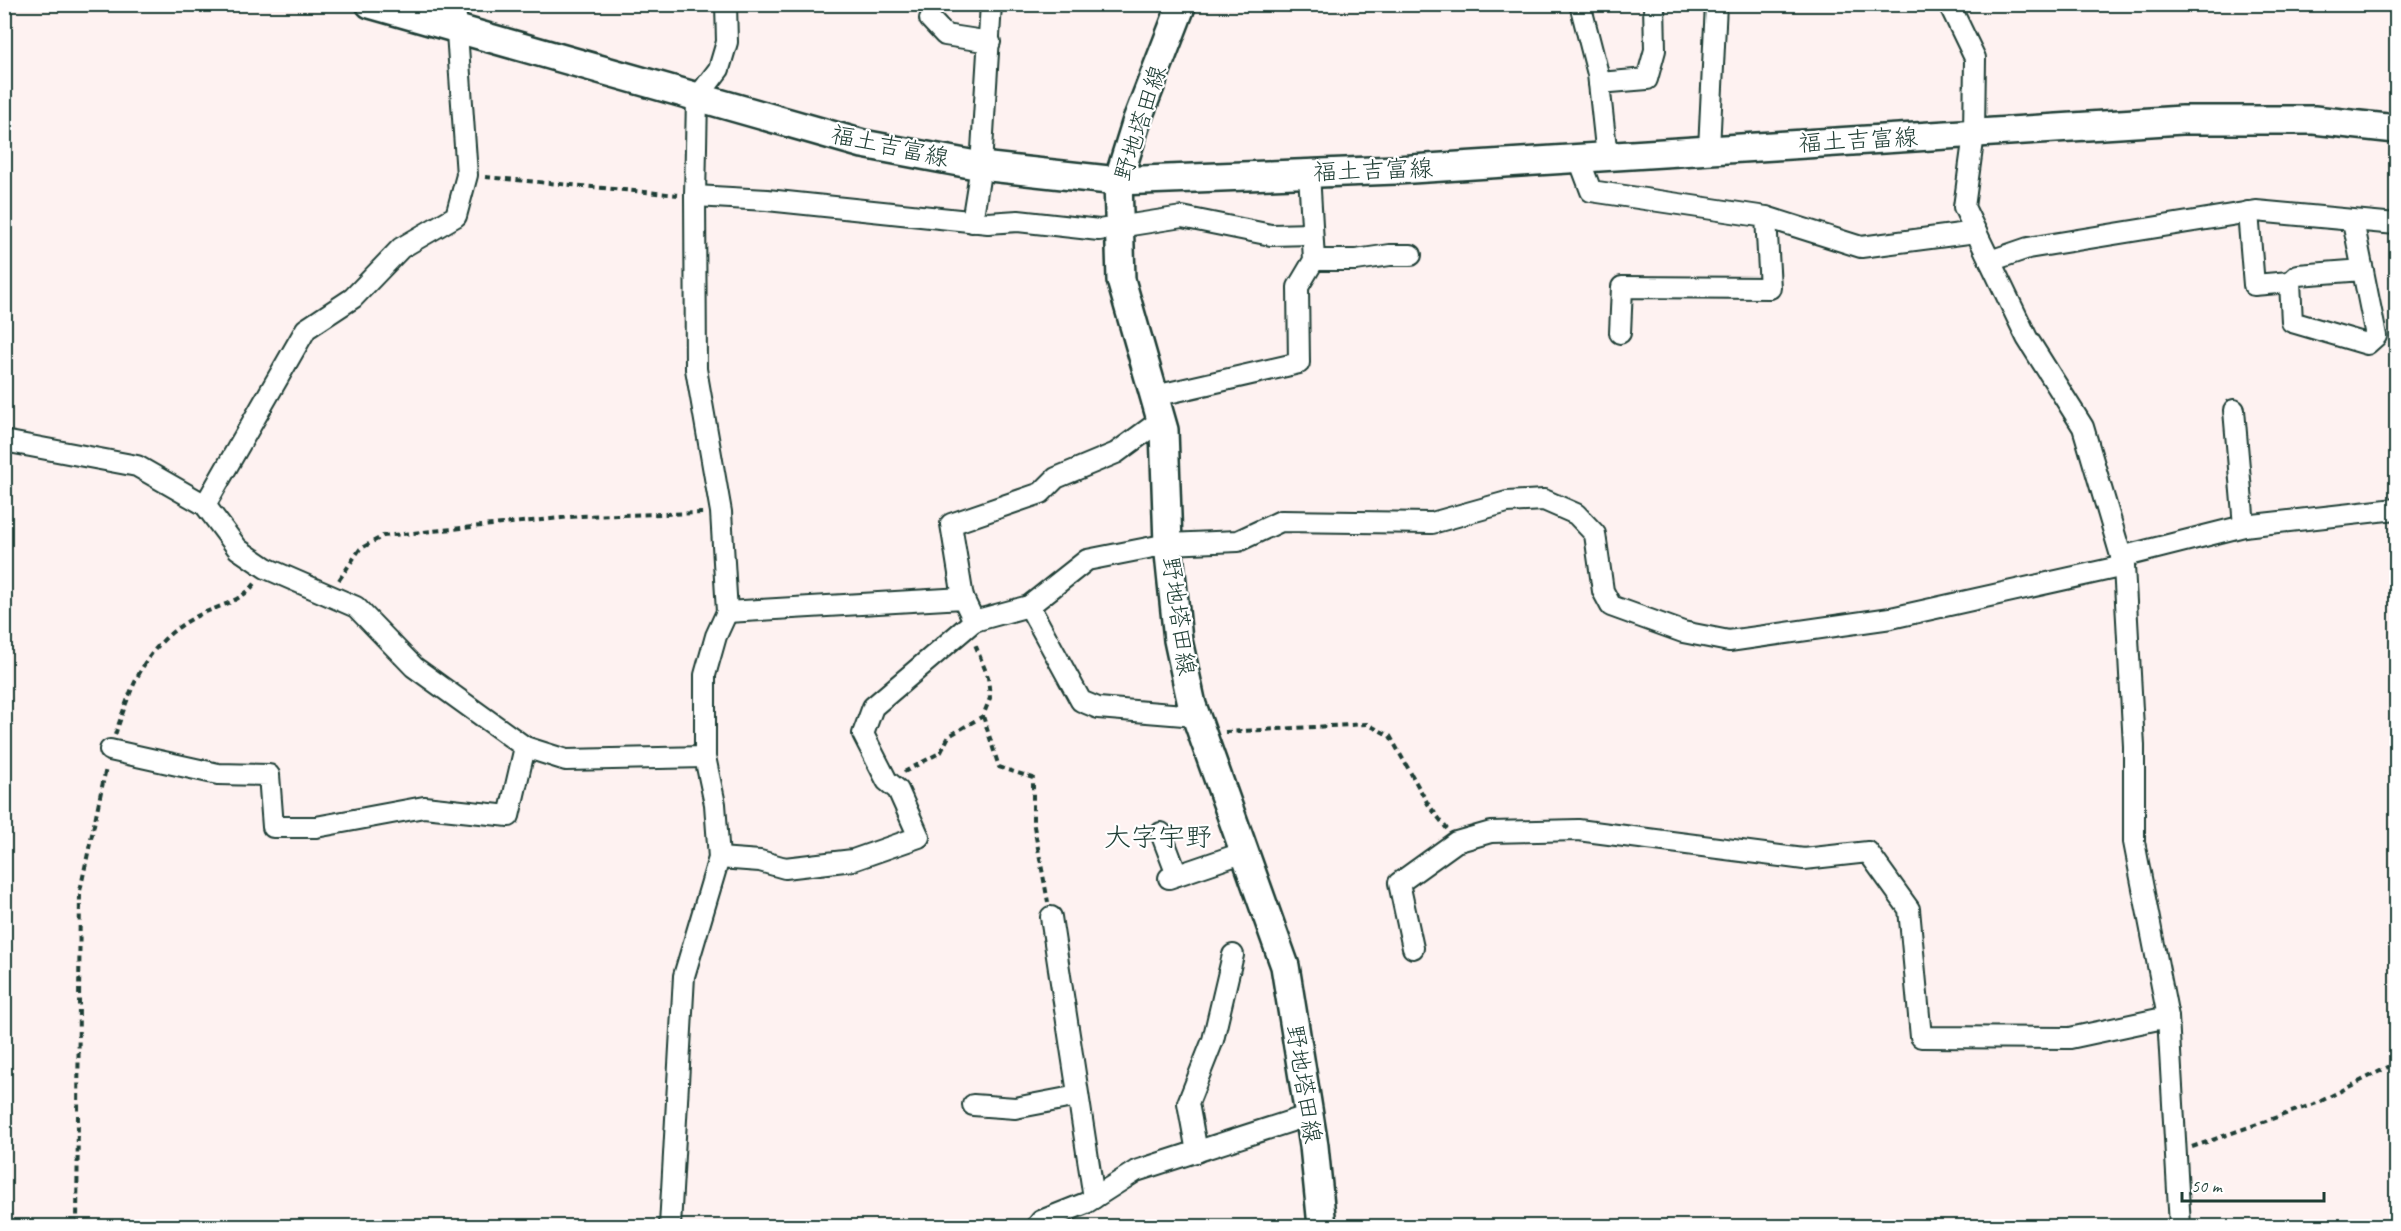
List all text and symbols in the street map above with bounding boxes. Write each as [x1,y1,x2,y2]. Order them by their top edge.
street label: 野地塔田線 [1107,61,1173,185]
street label: 福土吉富線 [828,119,952,173]
street label: 福土吉富線 [1797,122,1919,158]
street label: 福土吉富線 [1313,153,1433,187]
street label: 野地塔田線 [1156,554,1202,678]
district label: 大字宇野 [1104,820,1212,854]
street label: 野地塔田線 [1280,1022,1328,1146]
scale bar [2182,1165,2324,1203]
text: 50 m [2191,1175,2224,1197]

